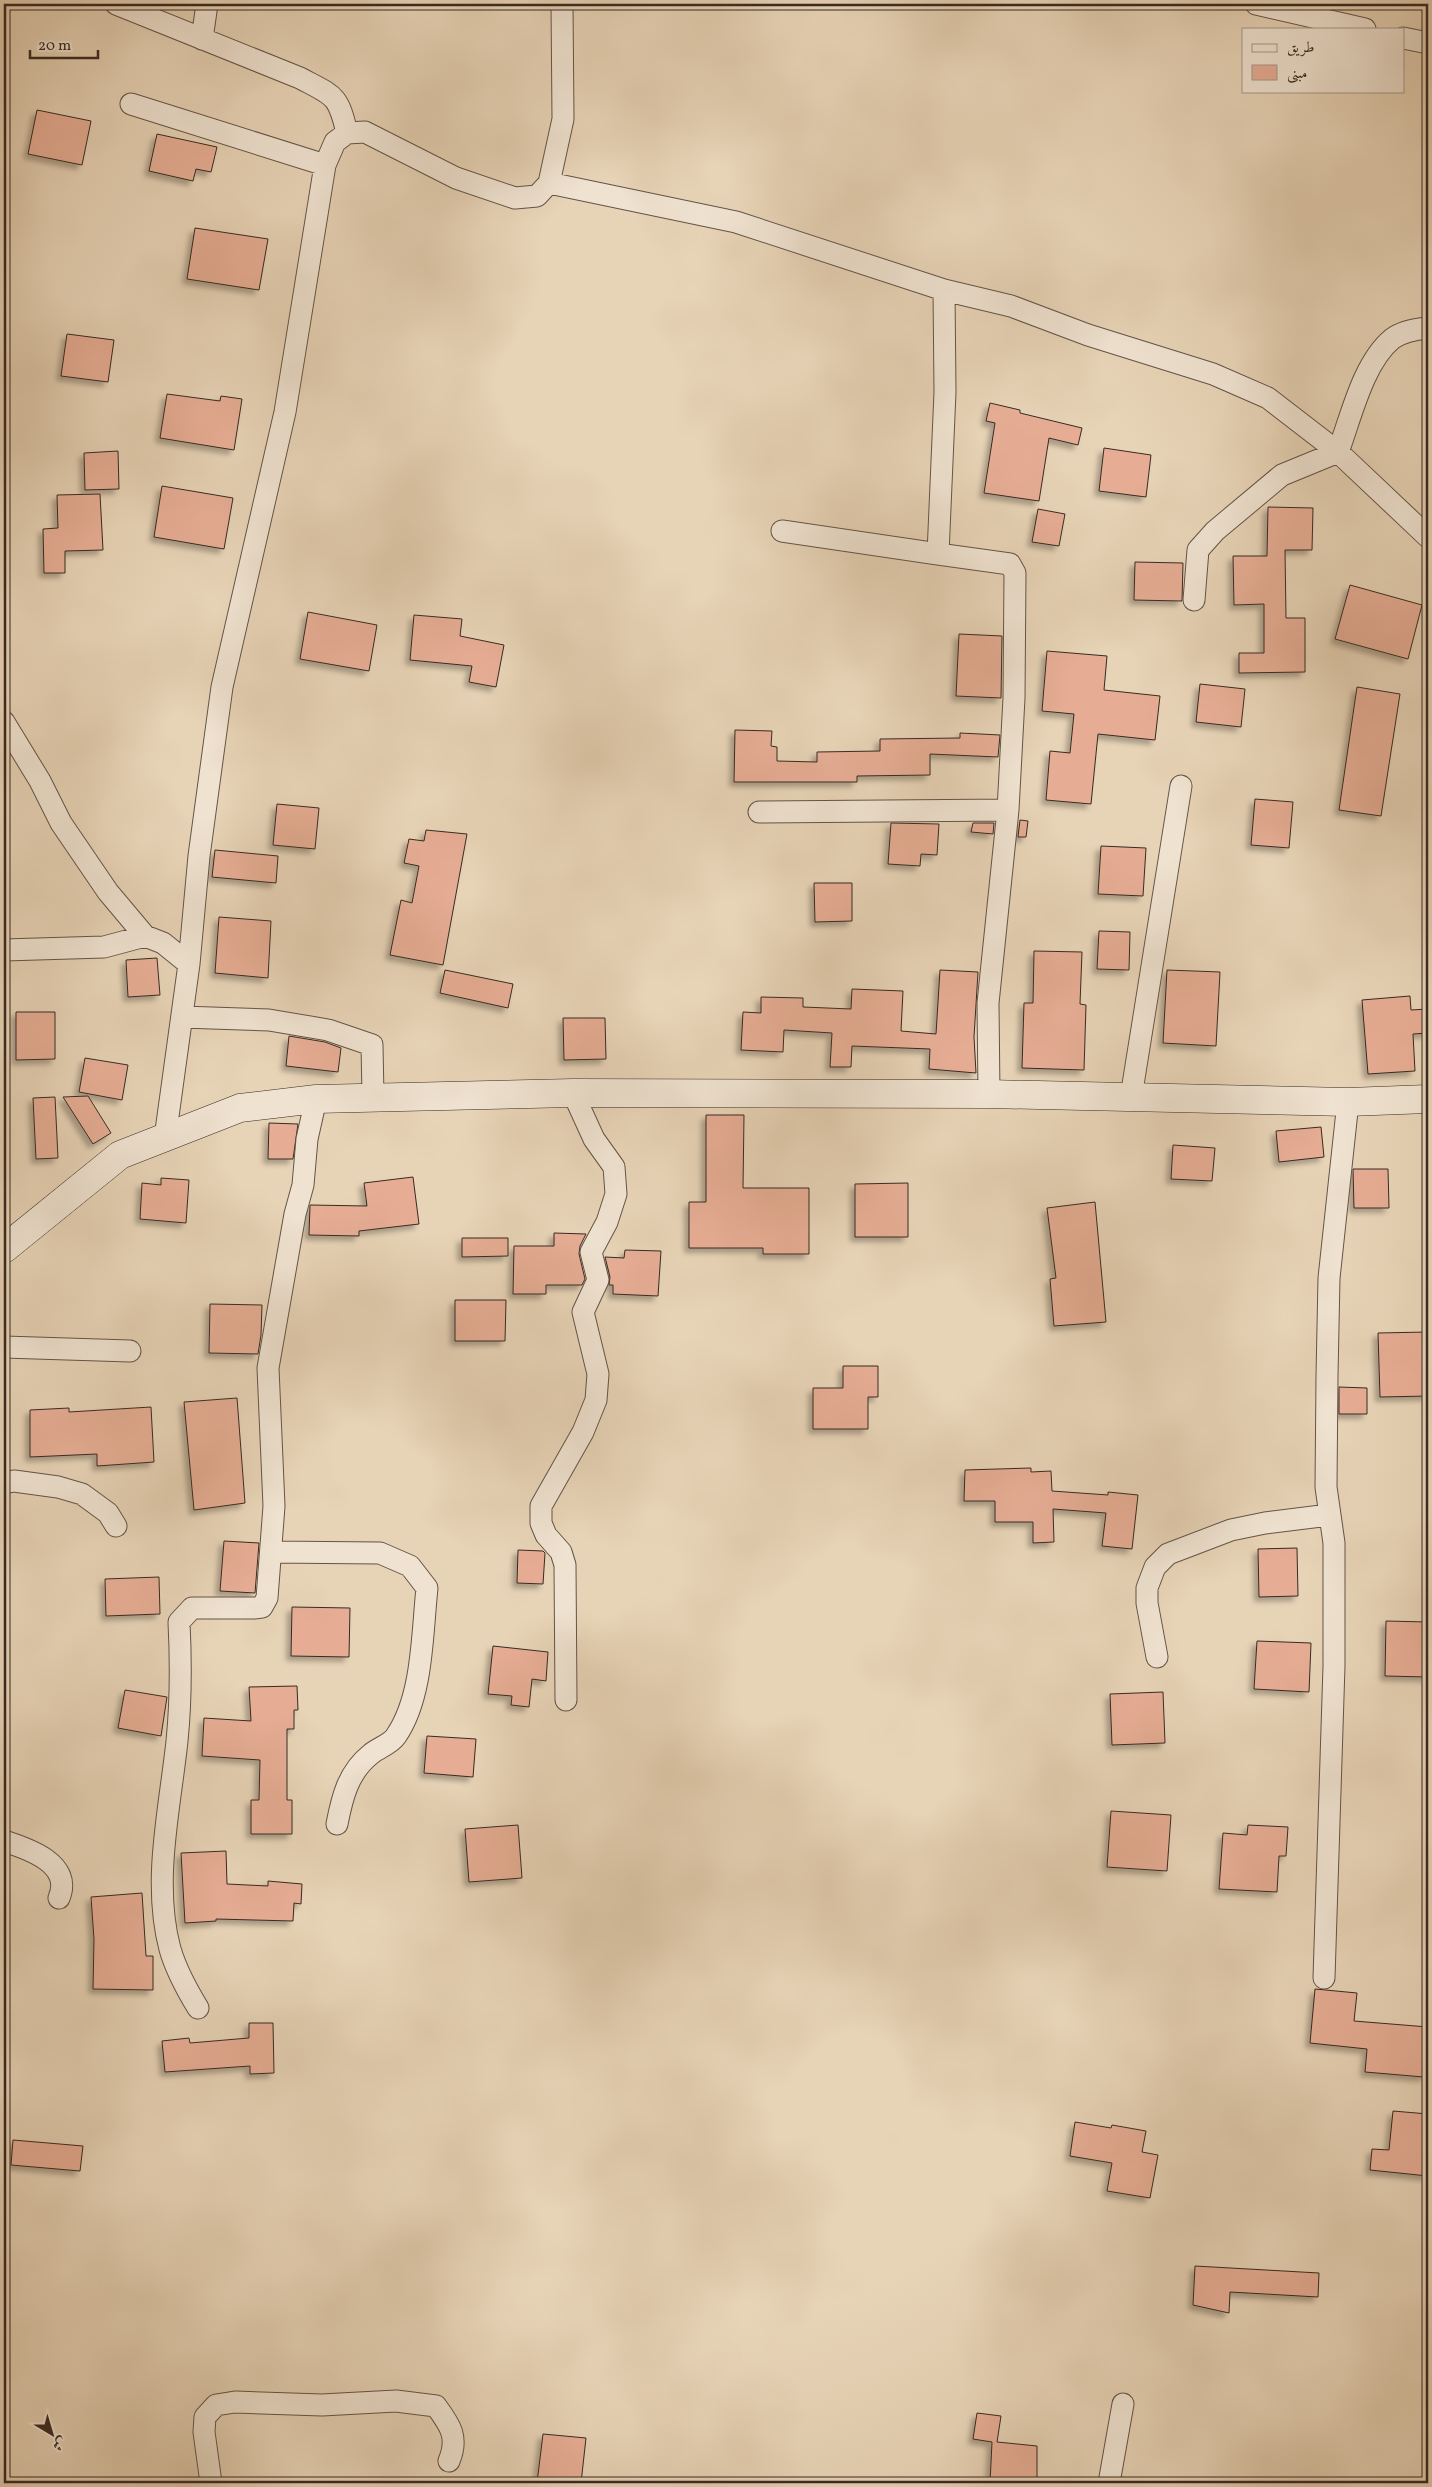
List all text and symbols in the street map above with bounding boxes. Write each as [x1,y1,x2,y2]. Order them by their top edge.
scale bar [30,28,98,60]
legend [1242,28,1404,92]
text: 20 m [38,36,71,57]
text: طريق [1287,38,1314,59]
text: مبنى [1287,64,1307,85]
north arrow [28,2410,78,2460]
text: ش [48,2431,70,2455]

